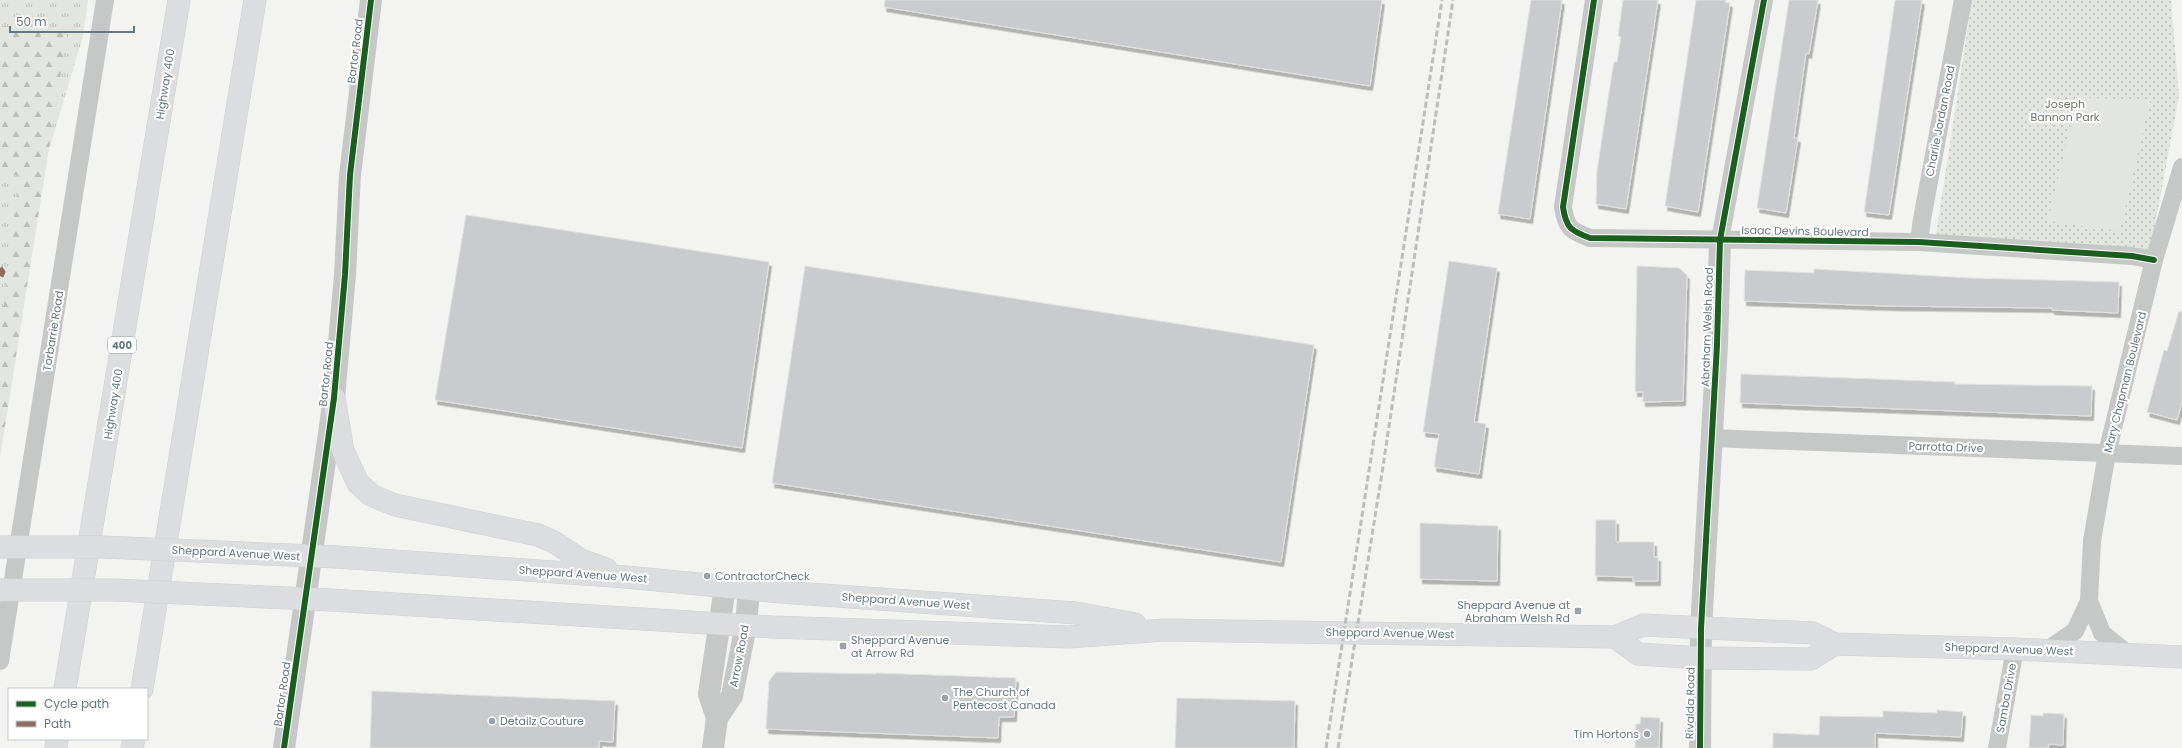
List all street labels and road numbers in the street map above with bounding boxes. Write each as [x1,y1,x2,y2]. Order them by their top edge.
street label: Bartor Road [343,18,367,84]
street label: Highway 400 [152,48,178,120]
street label: Charlie Jordan Road [1921,64,1959,178]
street label: Isaac Devins Boulevard [1741,222,1869,240]
street label: Abraham Welsh Road [1697,267,1717,387]
street label: Torbarrie Road [39,290,67,372]
street label: Mary Chapman Boulevard [2100,310,2150,454]
road number: 400 [108,337,136,353]
street label: Bartor Road [315,341,337,407]
street label: Highway 400 [100,368,126,440]
street label: Parrotta Drive [1908,438,1984,456]
street label: Sheppard Avenue West [171,542,301,564]
street label: Sheppard Avenue West [518,562,648,586]
street label: Sheppard Avenue West [841,589,971,613]
street label: Arrow Road [725,623,753,689]
street label: Sheppard Avenue West [1326,624,1454,642]
street label: Sheppard Avenue West [1944,639,2074,659]
street label: Bartor Road [270,661,294,727]
street label: Samba Drive [1992,662,2020,734]
street label: Rivalda Road [1681,667,1699,739]

